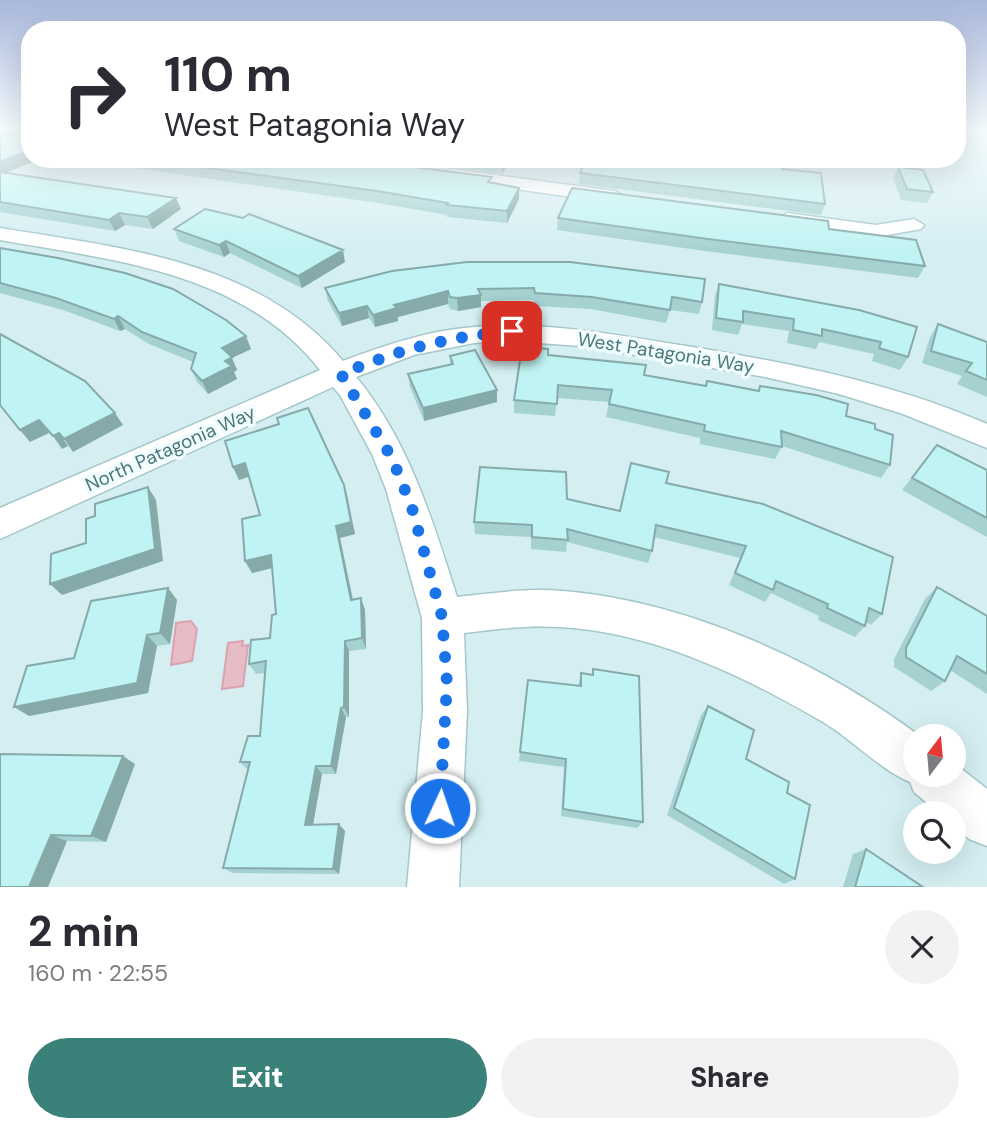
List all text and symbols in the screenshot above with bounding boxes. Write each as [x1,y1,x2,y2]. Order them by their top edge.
text: 110 m [164,42,292,106]
icon: right [49,49,140,140]
text: West Patagonia Way [164,104,465,146]
pin [482,301,542,361]
icon: arrive [493,312,531,350]
street label: West Patagonia Way [576,326,757,379]
street label: North Patagonia Way [81,400,260,497]
north arrow [903,724,966,788]
map controls [903,724,966,864]
position arrow [403,771,477,845]
button: search [903,801,966,864]
text: 2 min [28,904,139,959]
button: close [885,910,959,984]
text: 160 m · 22:55 [28,958,168,988]
button: Exit [28,1038,487,1118]
button: Share [501,1038,959,1118]

